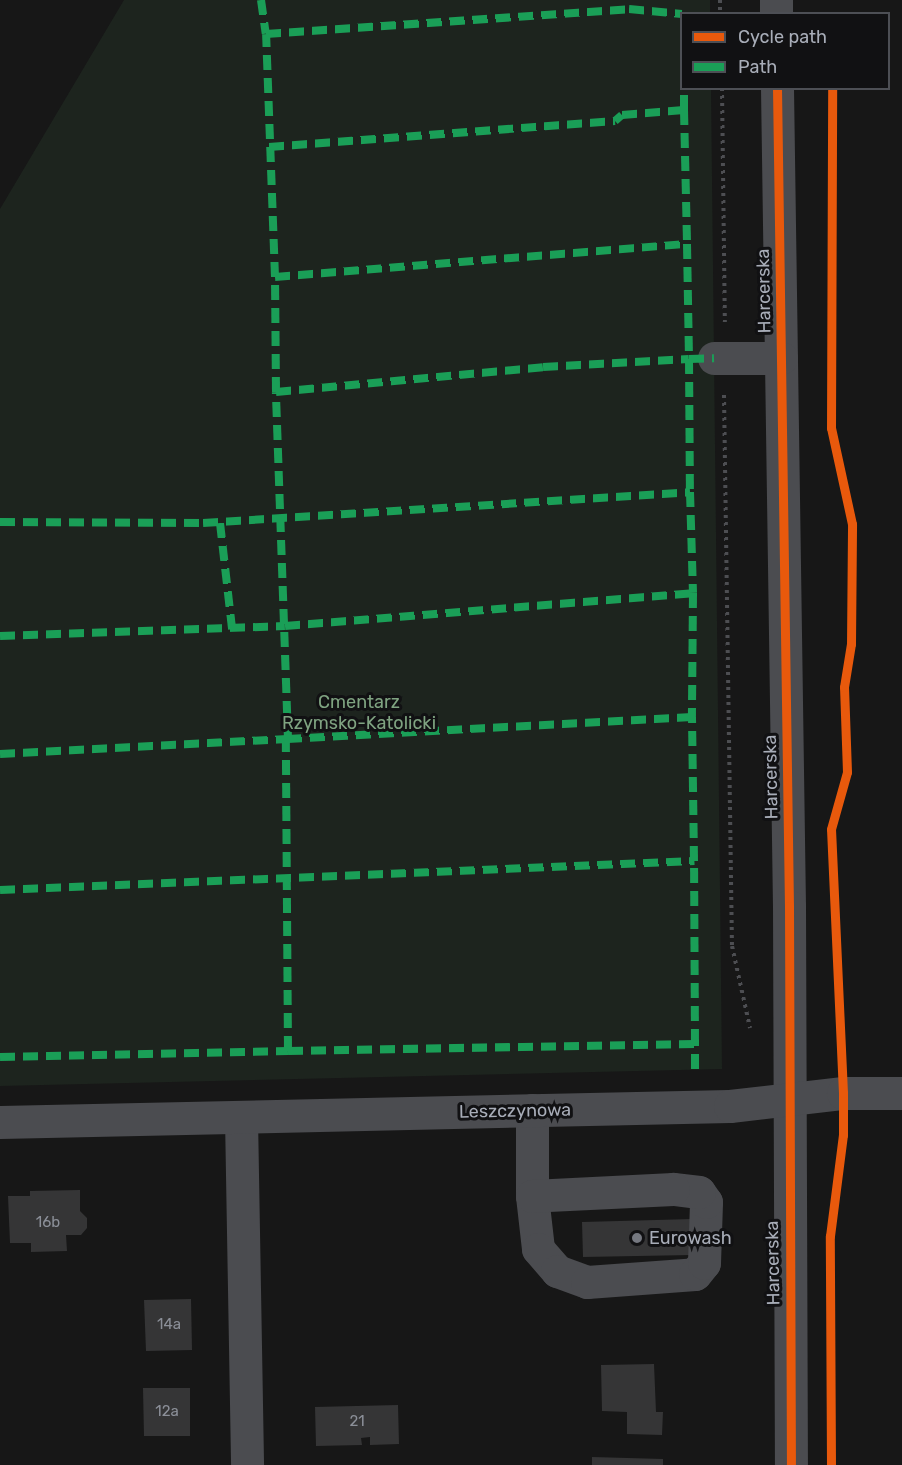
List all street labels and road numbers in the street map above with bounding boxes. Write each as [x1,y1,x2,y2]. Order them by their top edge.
street label: Harcerska [752,249,776,333]
street label: Harcerska [759,735,783,819]
street label: Leszczynowa [459,1099,571,1123]
street label: Harcerska [761,1221,785,1305]

